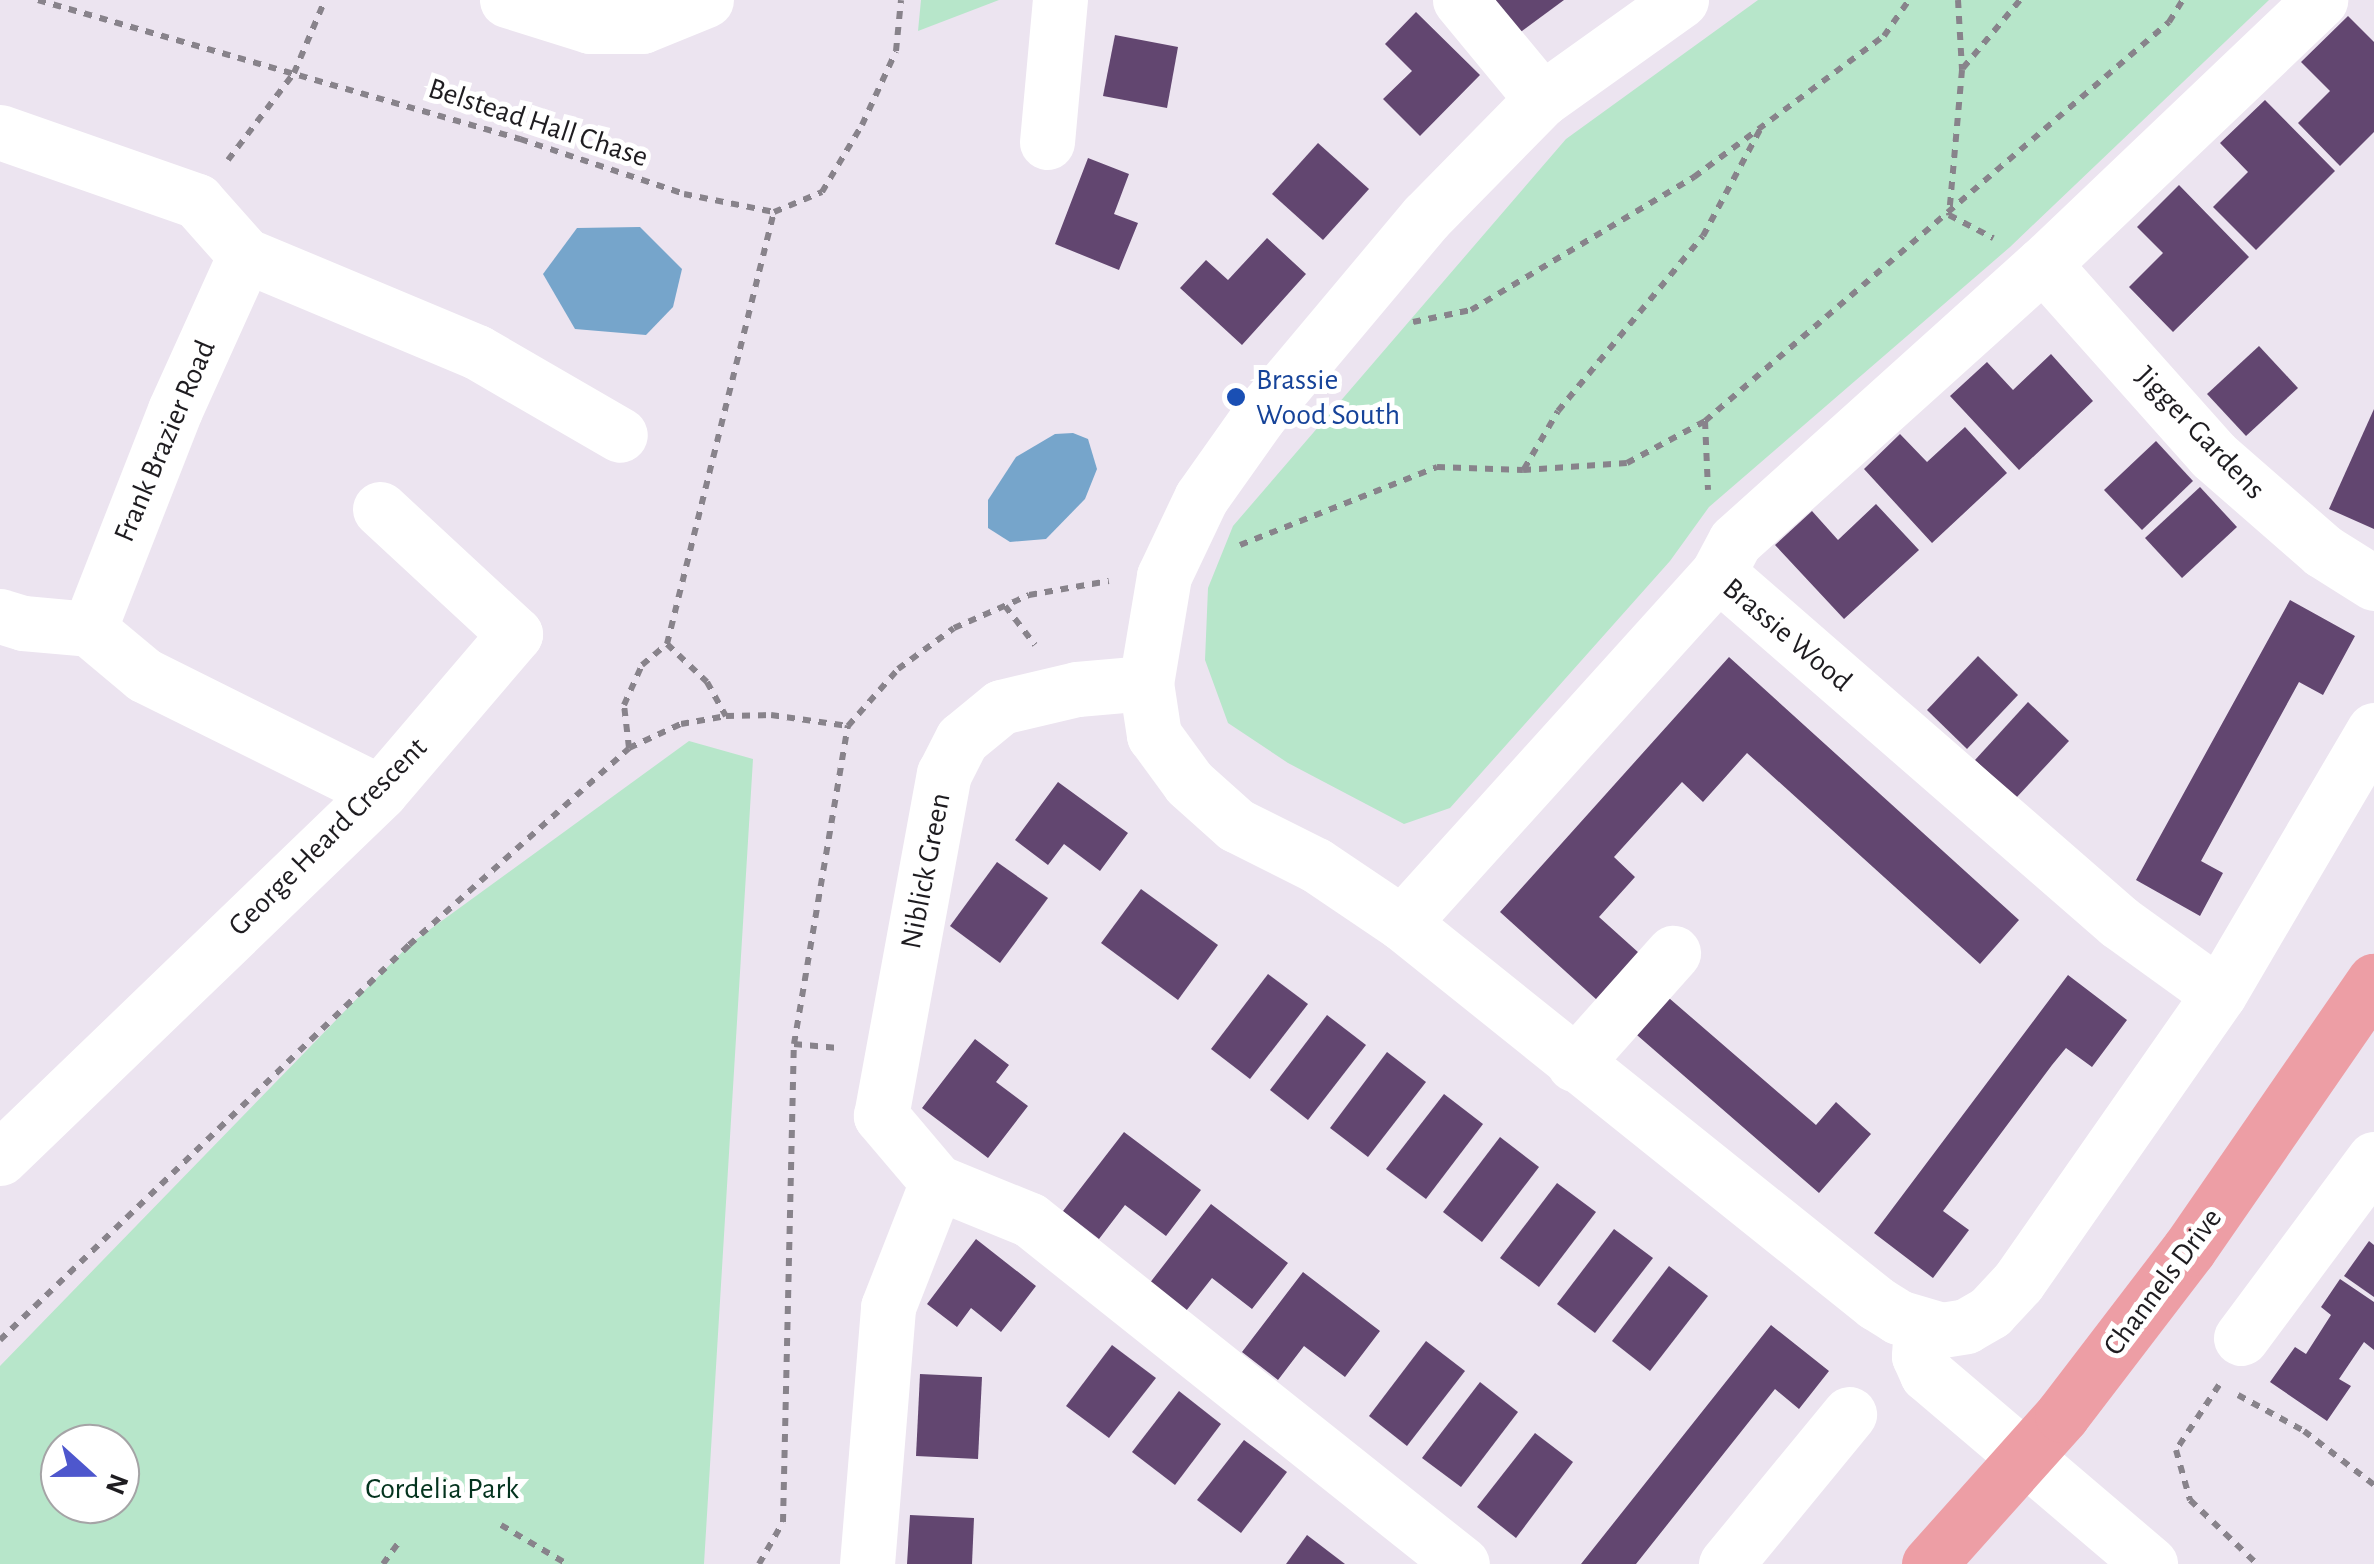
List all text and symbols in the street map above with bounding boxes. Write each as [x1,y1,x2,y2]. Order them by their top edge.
street label: Belstead Hall Chase [424,71,652,175]
street label: Frank Brazier Road [106,335,224,547]
street label: Jigger Gardens [2128,359,2272,507]
place label: Brassie Wood South [1256,362,1400,432]
marker: Brassie Wood South [1225,386,1247,408]
street label: Brassie Wood [1715,571,1859,699]
street label: George Heard Crescent [221,730,435,944]
street label: Niblick Green [893,790,959,952]
street label: Channels Drive [2096,1201,2230,1363]
north arrow [40,1424,140,1524]
text: N [100,1470,133,1498]
park label: Cordelia Park [365,1471,519,1507]

